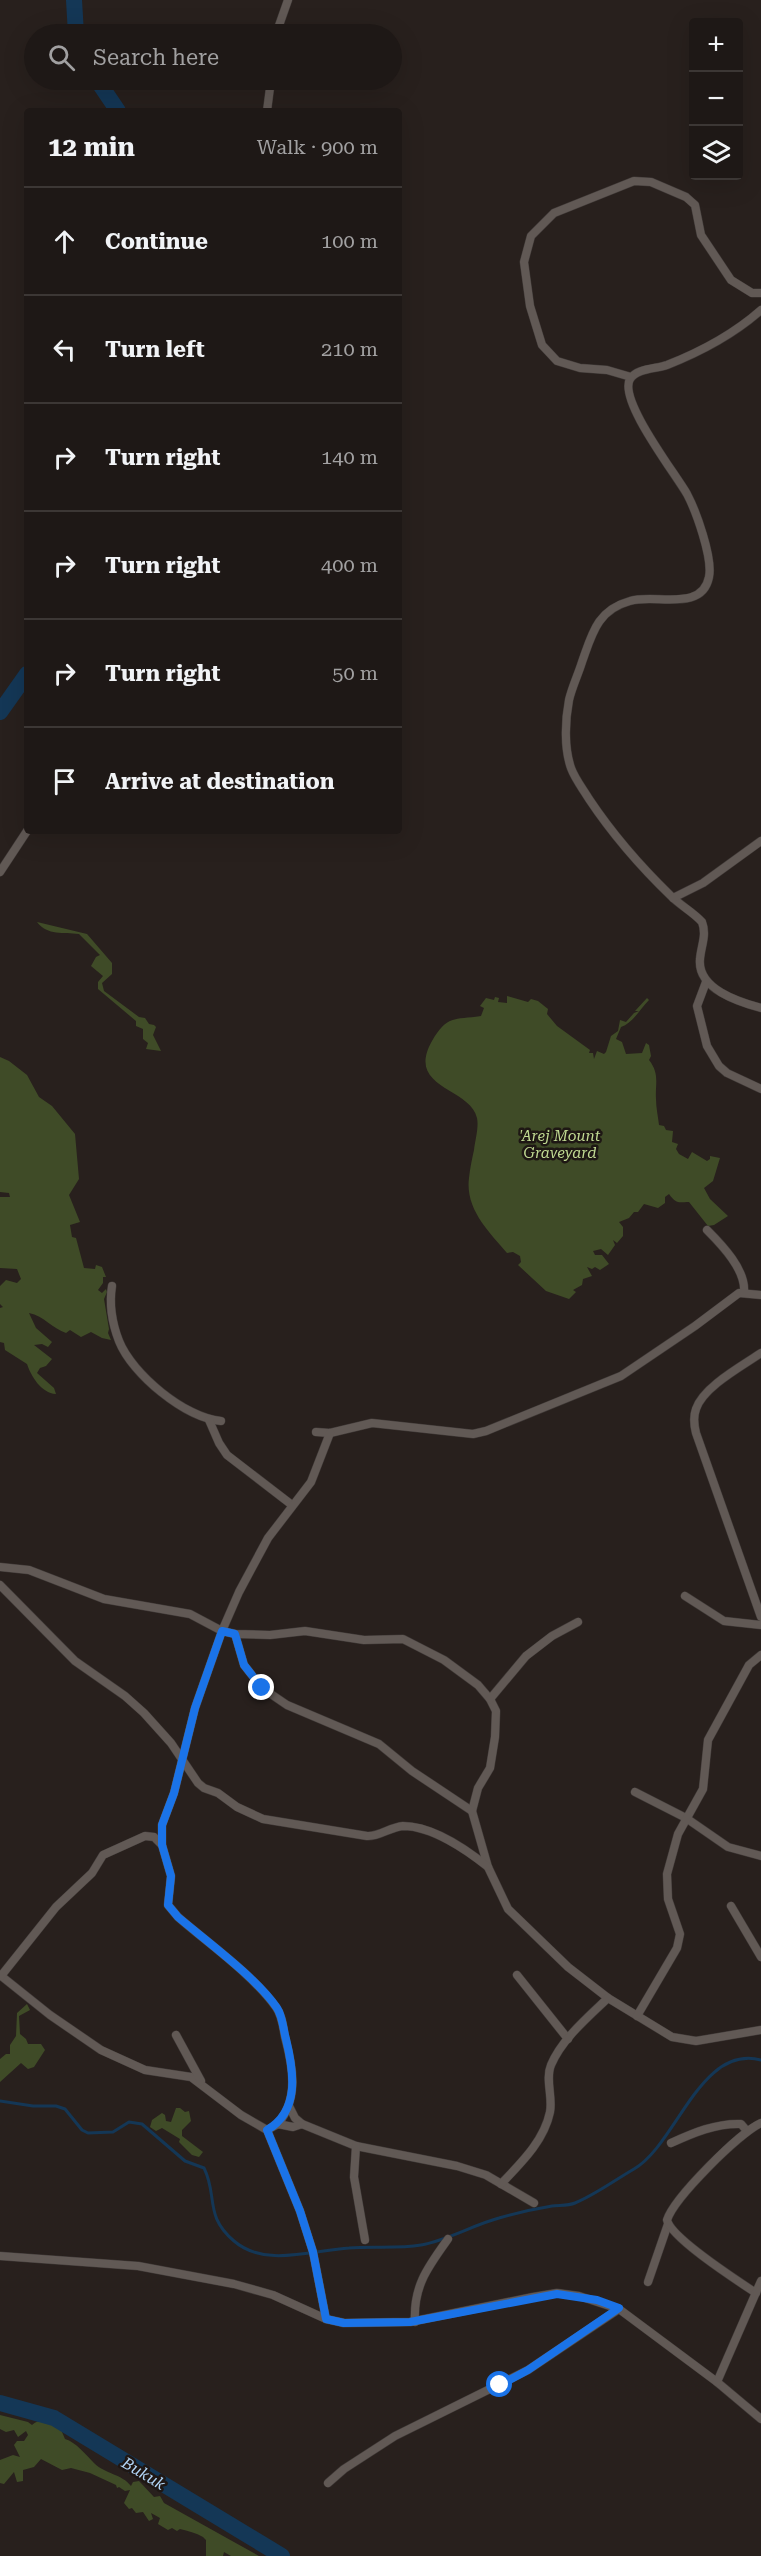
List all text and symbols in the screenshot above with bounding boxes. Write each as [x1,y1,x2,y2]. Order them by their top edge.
map controls [689,18,743,180]
button: + [689,18,743,72]
search box [24,24,402,90]
icon: search [45,41,78,74]
text: Search here [93,45,219,70]
button: − [689,72,743,126]
button: layers [689,126,743,180]
text: 12 min [48,132,135,162]
text: Walk · 900 m [257,135,378,159]
icon: ahead [48,225,81,258]
text: Continue [105,229,208,254]
text: 100 m [321,229,378,253]
icon: left [48,333,81,366]
text: Turn left [105,337,205,362]
text: 210 m [321,337,378,361]
icon: right [48,441,81,474]
text: Turn right [105,445,220,470]
text: 140 m [321,445,378,469]
icon: right [48,549,81,582]
text: Turn right [105,553,220,578]
text: 400 m [321,553,378,577]
icon: right [48,657,81,690]
text: Turn right [105,661,220,686]
text: 50 m [332,661,378,685]
icon: arrive [48,765,81,798]
text: Arrive at destination [105,769,334,794]
park label: 'Arej Mount Graveyard [520,1127,601,1162]
route end [248,1674,274,1700]
route start [486,2371,512,2397]
water label: Bukuk [118,2453,169,2494]

